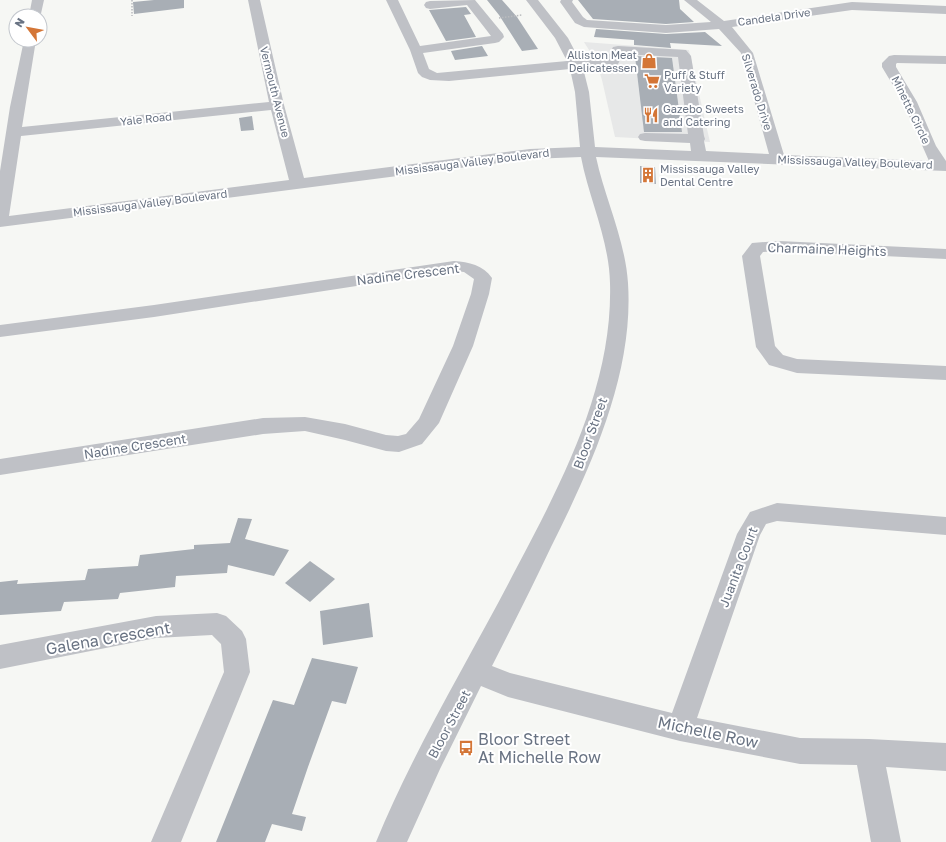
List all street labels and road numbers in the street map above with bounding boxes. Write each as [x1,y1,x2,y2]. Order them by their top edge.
street label: Candela Drive [737,5,811,28]
street label: Vermouth Avenue [258,45,293,139]
street label: Silverado Drive [740,52,775,132]
street label: Minette Circle [889,74,933,146]
street label: Yale Road [119,109,172,128]
street label: Mississauga Valley Boulevard [394,146,550,177]
street label: Mississauga Valley Boulevard [777,152,933,171]
street label: Mississauga Valley Boulevard [72,187,228,218]
street label: Charmaine Heights [767,239,887,259]
street label: Nadine Crescent [356,260,460,288]
street label: Bloor Street [570,395,610,471]
street label: Nadine Crescent [83,430,187,462]
street label: Juanita Court [715,525,761,609]
street label: Galena Crescent [44,617,172,659]
street label: Bloor Street [424,687,474,761]
street label: Michelle Row [656,712,760,752]

